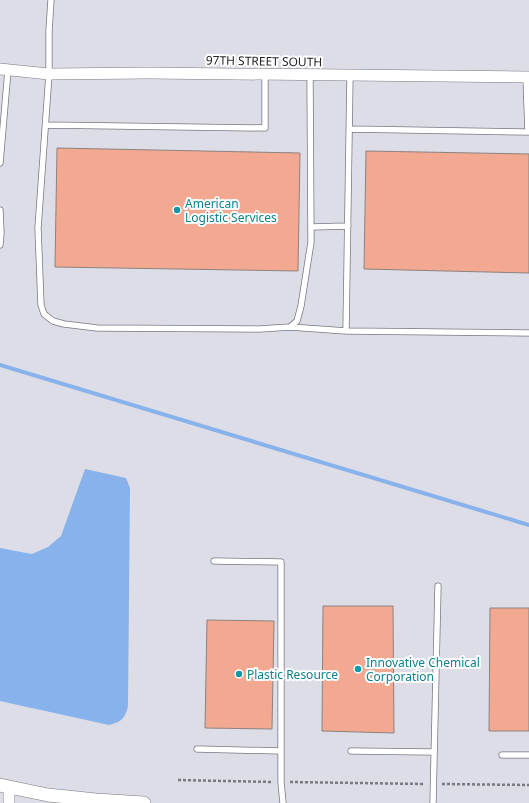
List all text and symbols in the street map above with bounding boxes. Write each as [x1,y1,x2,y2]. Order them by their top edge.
street label: 97TH STREET SOUTH [206,51,322,71]
place label: American Logistic Services [185,195,277,226]
marker: American Logistic Services [172,205,182,215]
place label: Innovative Chemical Corporation [366,654,480,685]
marker: Innovative Chemical Corporation [353,664,363,674]
place label: Plastic Resource [247,666,338,683]
marker: Plastic Resource [234,669,244,679]

